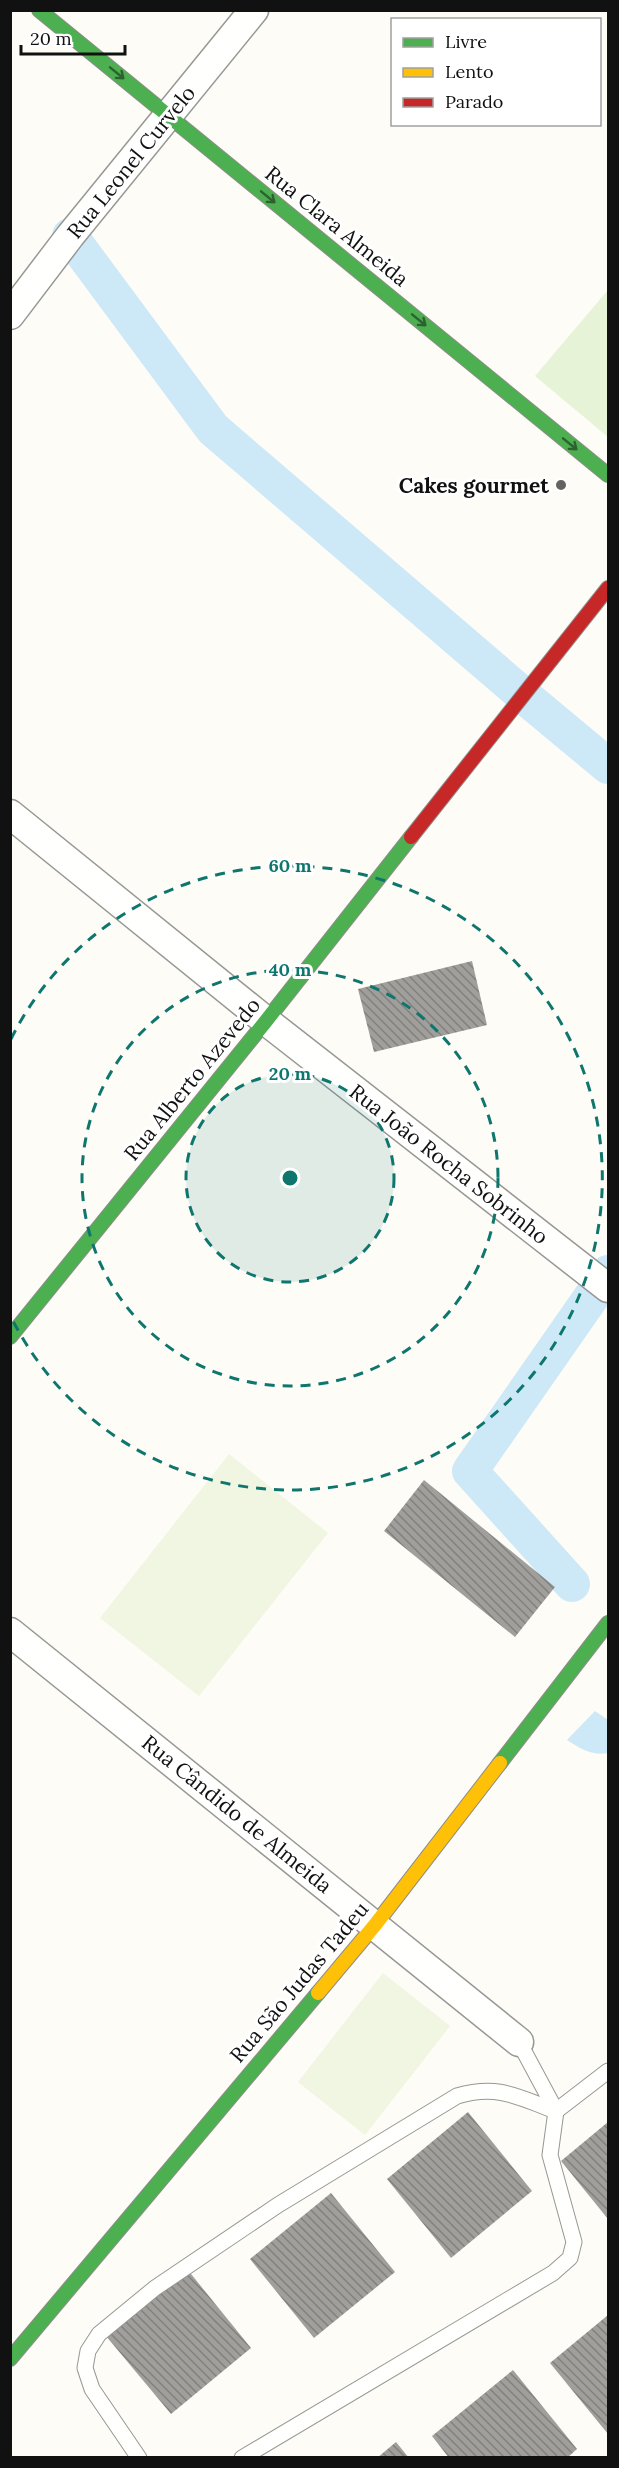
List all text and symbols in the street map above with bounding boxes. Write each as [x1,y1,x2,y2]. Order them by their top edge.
scale bar [21,18,124,56]
legend [391,18,601,126]
text: 20 m [30,27,72,50]
text: Livre [445,30,487,53]
text: Lento [445,60,493,83]
one-way arrow [109,67,125,80]
street label: Rua Leonel Curvelo [61,80,201,244]
text: Parado [445,90,503,113]
street label: Rua Clara Almeida [260,160,414,292]
one-way arrow [260,190,276,203]
one-way arrow [411,313,426,327]
one-way arrow [562,437,578,450]
place label: Cakes gourmet [399,472,549,499]
marker: Cakes gourmet [554,478,568,492]
text: 60 m [268,854,312,877]
text: 40 m [269,958,312,981]
street label: Rua Alberto Azevedo [118,992,266,1166]
text: 20 m [269,1062,312,1085]
street label: Rua João Rocha Sobrinho [344,1078,554,1250]
centre of rings [280,1168,300,1188]
street label: Rua Cândido de Almeida [136,1729,338,1899]
street label: Rua São Judas Tadeu [224,1896,374,2068]

